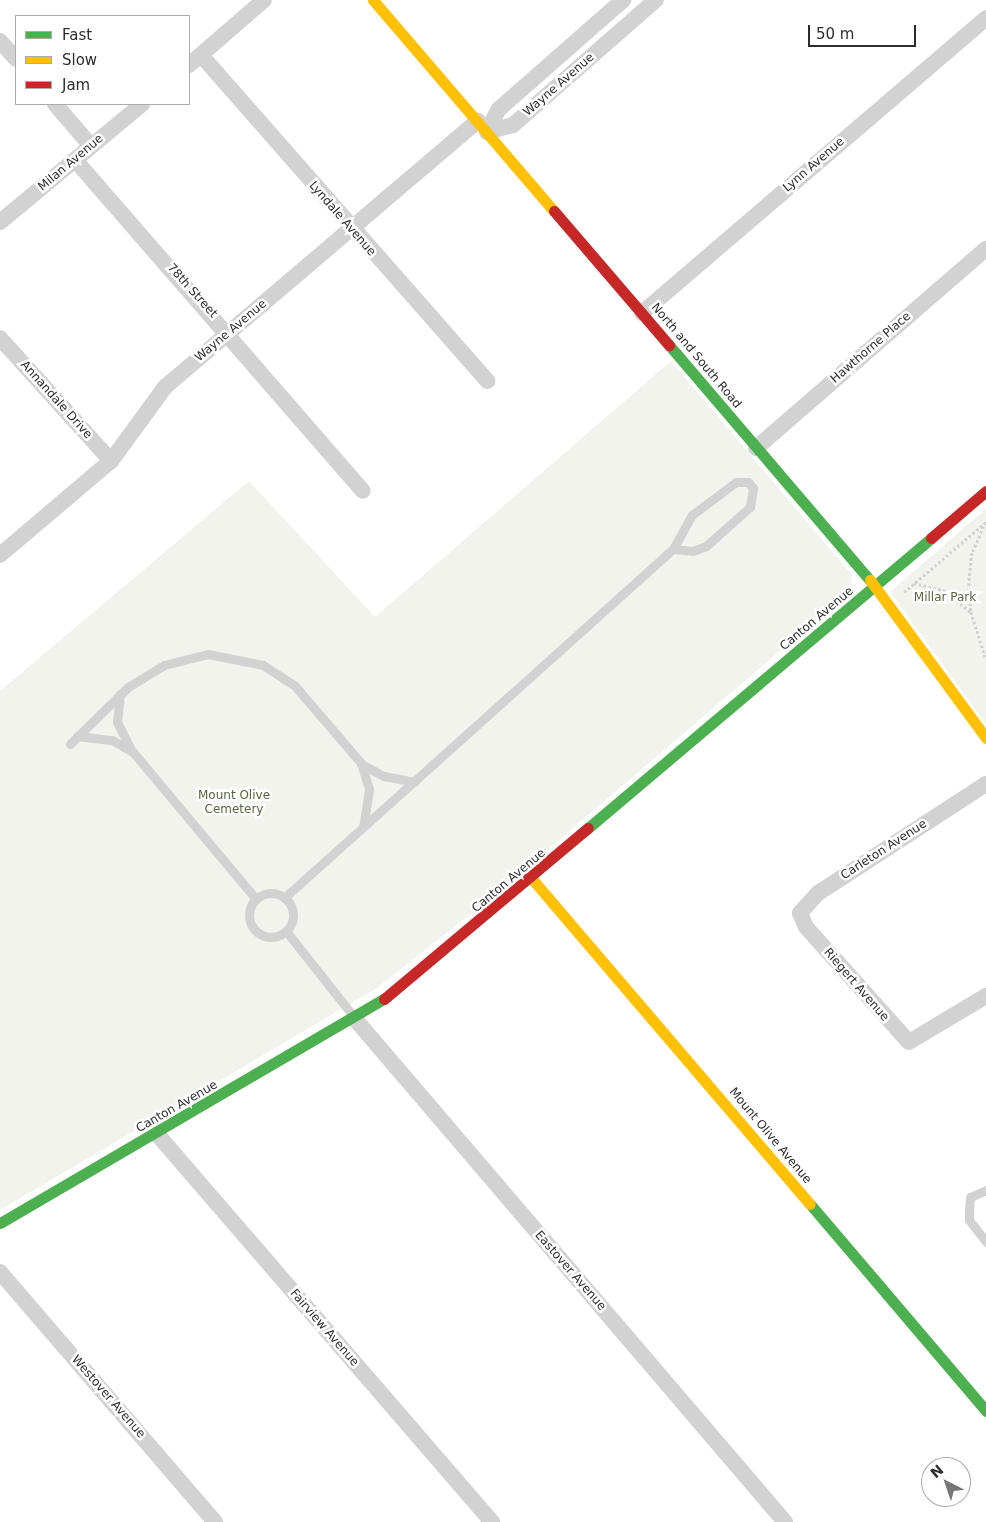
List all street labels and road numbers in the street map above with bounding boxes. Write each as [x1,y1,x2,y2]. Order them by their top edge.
street label: Wayne Avenue [521,50,597,120]
street label: Milan Avenue [36,132,106,194]
street label: Lynn Avenue [780,135,848,195]
street label: Lyndale Avenue [306,179,378,259]
street label: 78th Street [164,261,220,321]
street label: Wayne Avenue [192,297,270,365]
street label: North and South Road [648,301,744,411]
street label: Hawthorne Place [828,309,914,387]
street label: Annandale Drive [17,358,95,442]
street label: Canton Avenue [777,584,857,654]
street label: Carleton Avenue [838,817,930,883]
street label: Canton Avenue [469,846,549,916]
street label: Riegert Avenue [820,946,892,1024]
street label: Canton Avenue [134,1078,220,1136]
street label: Mount Olive Avenue [726,1085,814,1187]
street label: Eastover Avenue [531,1228,609,1314]
street label: Fairview Avenue [287,1287,361,1369]
street label: Westover Avenue [68,1353,148,1441]

